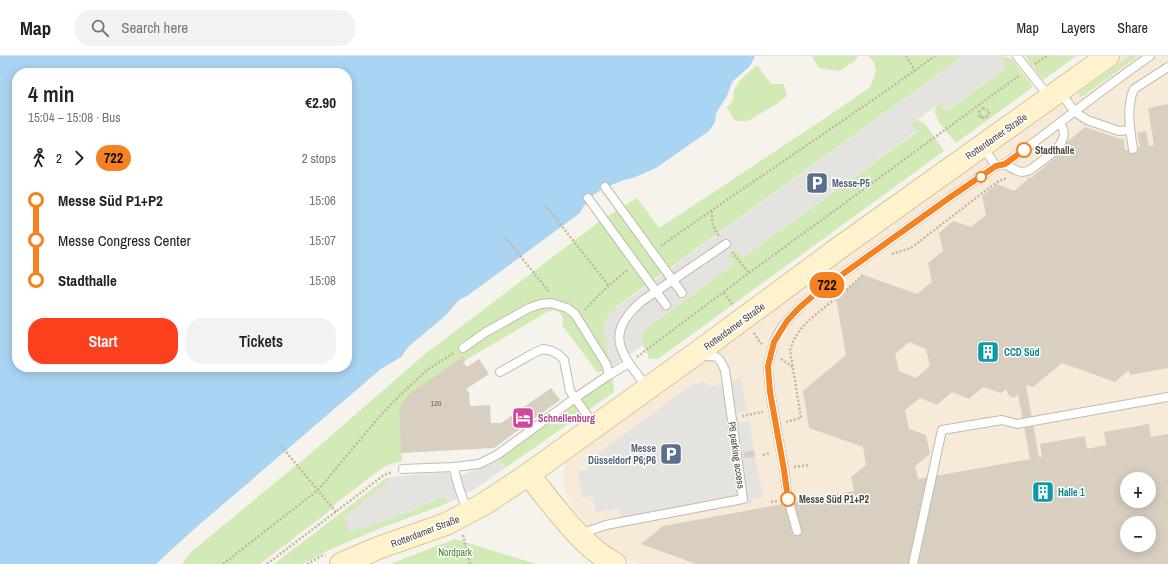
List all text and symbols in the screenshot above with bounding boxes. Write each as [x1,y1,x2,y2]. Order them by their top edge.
search box [75,10,355,46]
text: Map [20,15,51,41]
icon: search [89,17,111,39]
text: Search here [121,17,188,38]
text: Map [1017,19,1039,37]
text: Layers [1061,19,1095,37]
text: Share [1117,19,1148,37]
text: 4 min [28,79,74,109]
text: €2.90 [305,92,336,113]
text: 15:04 – 15:08 · Bus [28,109,120,126]
street label: Rotterdamer Straße [963,110,1030,163]
marker: Stadthalle [1016,142,1032,158]
place label: Stadthalle [1035,144,1075,157]
icon: walk [28,147,50,169]
icon: forward [68,147,90,169]
text: 722 [104,149,123,167]
text: 2 [56,150,62,167]
text: 2 stops [302,150,336,167]
parking icon: Messe-P5 [804,170,830,196]
unlabelled marker [975,171,987,183]
place label: Messe-P5 [832,177,870,190]
text: Messe Süd P1+P2 [58,190,163,211]
text: 15:06 [309,192,336,209]
text: Messe Congress Center [58,230,191,251]
text: 15:07 [309,232,336,249]
text: Stadthalle [58,270,117,291]
text: 15:08 [309,272,336,289]
line badge: 722 [804,272,850,298]
text: 722 [817,276,837,294]
street label: Rotterdamer Straße [701,300,768,353]
button: Start [28,318,178,364]
button: Tickets [186,318,336,364]
building icon: CCD Süd [975,339,1001,365]
place label: CCD Süd [1004,346,1040,359]
house number: 120 [431,398,442,408]
hotel icon: Schnellenburg [510,405,536,431]
place label: Schnellenburg [538,412,595,425]
street label: P6 parking access [725,421,748,489]
parking icon: Messe Düsseldorf P6;P6 [658,441,684,467]
place label: Messe Düsseldorf P6;P6 [588,442,656,467]
map controls [1120,472,1156,552]
button: + [1120,472,1156,508]
building icon: Halle 1 [1030,479,1056,505]
place label: Halle 1 [1058,486,1085,499]
marker: Messe Süd P1+P2 [780,491,796,507]
place label: Messe Süd P1+P2 [799,493,869,506]
street label: Rotterdamer Straße [389,512,462,551]
button: − [1120,516,1156,552]
park label: Nordpark [438,546,473,559]

